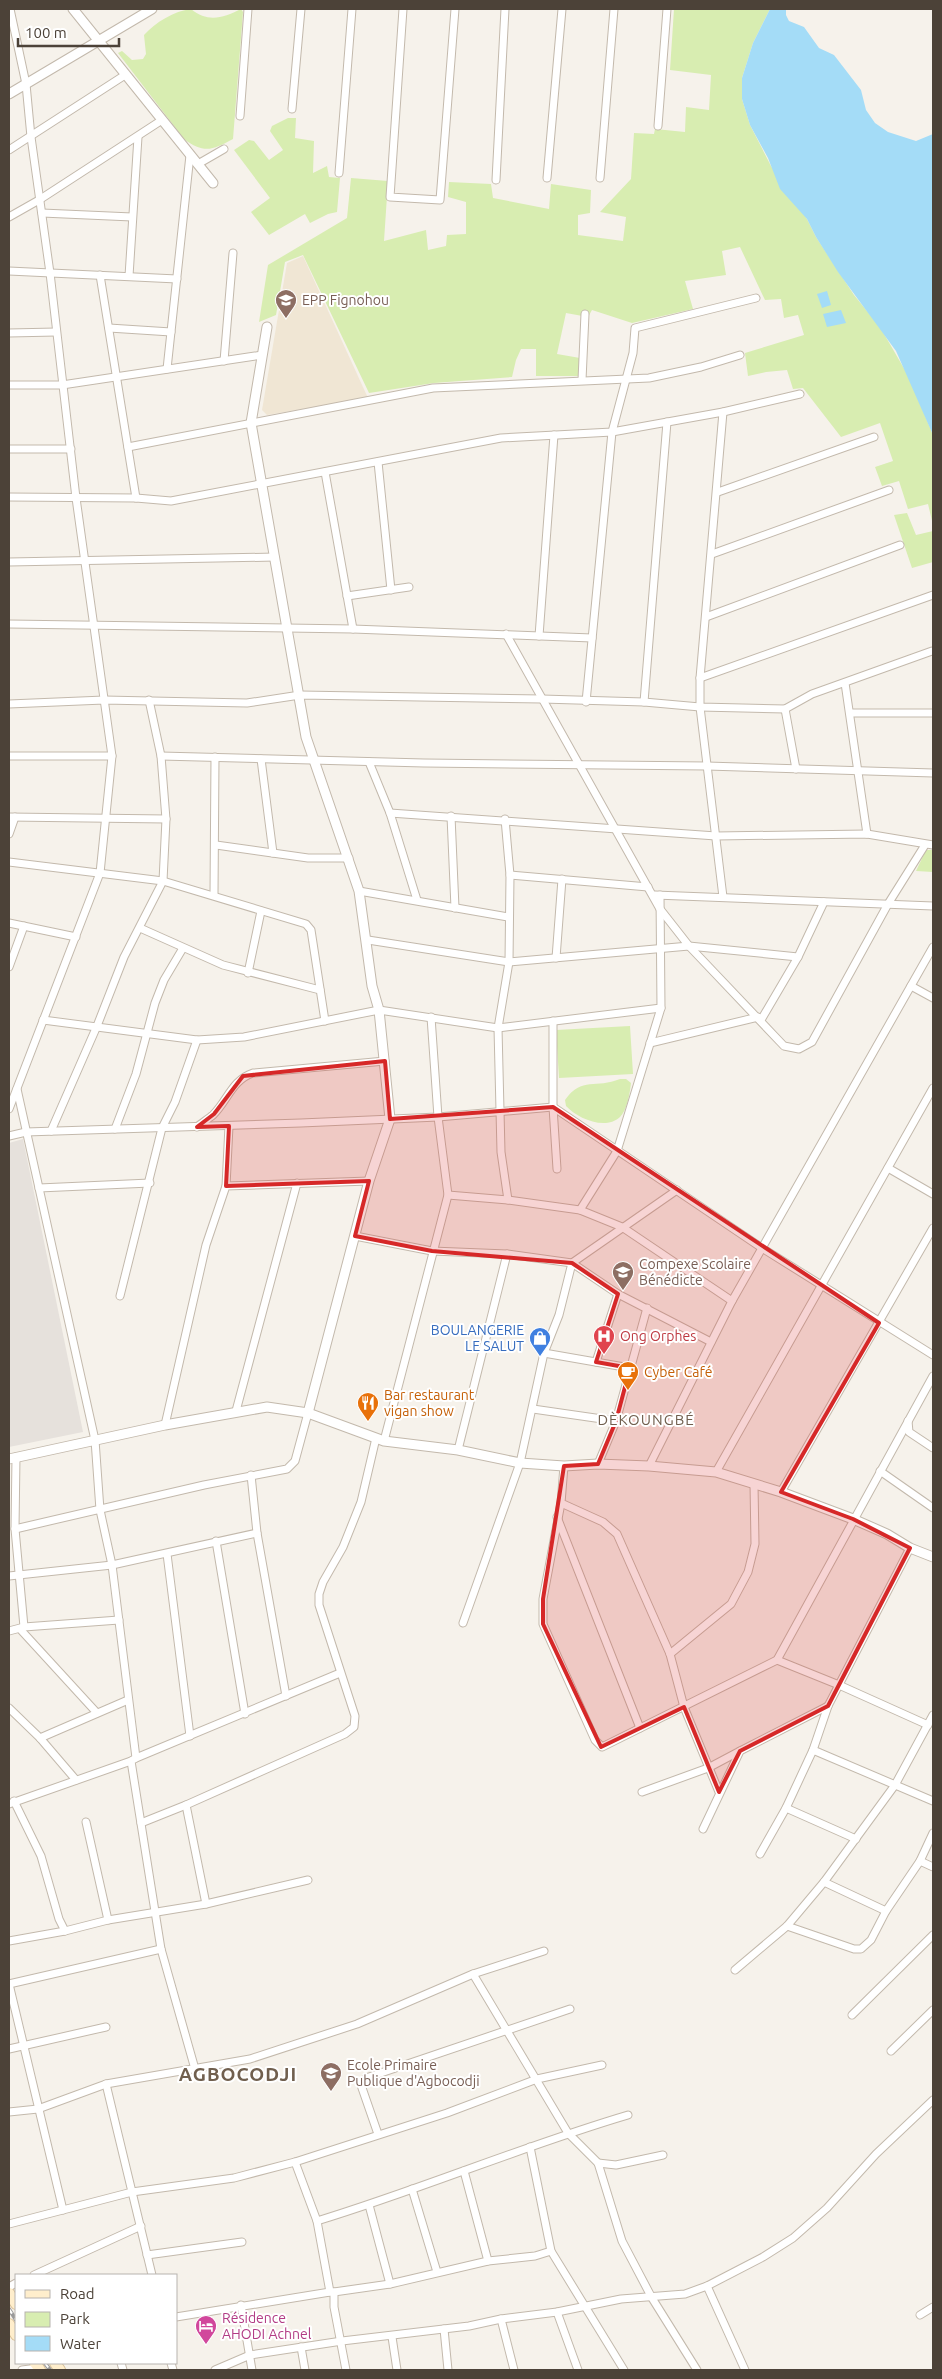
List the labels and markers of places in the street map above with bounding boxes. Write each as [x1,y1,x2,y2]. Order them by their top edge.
school or university icon: EPP Fignohou [274,288,298,319]
place label: EPP Fignohou [302,292,389,308]
place label: Compexe Scolaire Bénédicte [639,1256,751,1288]
school or university icon: Compexe Scolaire Bénédicte [611,1260,635,1291]
place label: BOULANGERIE LE SALUT [431,1322,524,1354]
hospital icon: Ong Orphes [592,1324,616,1355]
shop icon: BOULANGERIE LE SALUT [528,1326,552,1357]
place label: Ong Orphes [620,1328,696,1344]
cafe icon: Cyber Café [616,1360,640,1391]
place label: Cyber Café [644,1364,713,1380]
place label: Bar restaurant vigan show [384,1387,475,1419]
restaurant icon: Bar restaurant vigan show [356,1391,380,1422]
place label: Ecole Primaire Publique d'Agbocodji [347,2057,480,2089]
school or university icon: Ecole Primaire Publique d'Agbocodji [319,2061,343,2092]
place label: Résidence AHODI Achnel [222,2310,312,2342]
hotel icon: Résidence AHODI Achnel [194,2314,218,2345]

